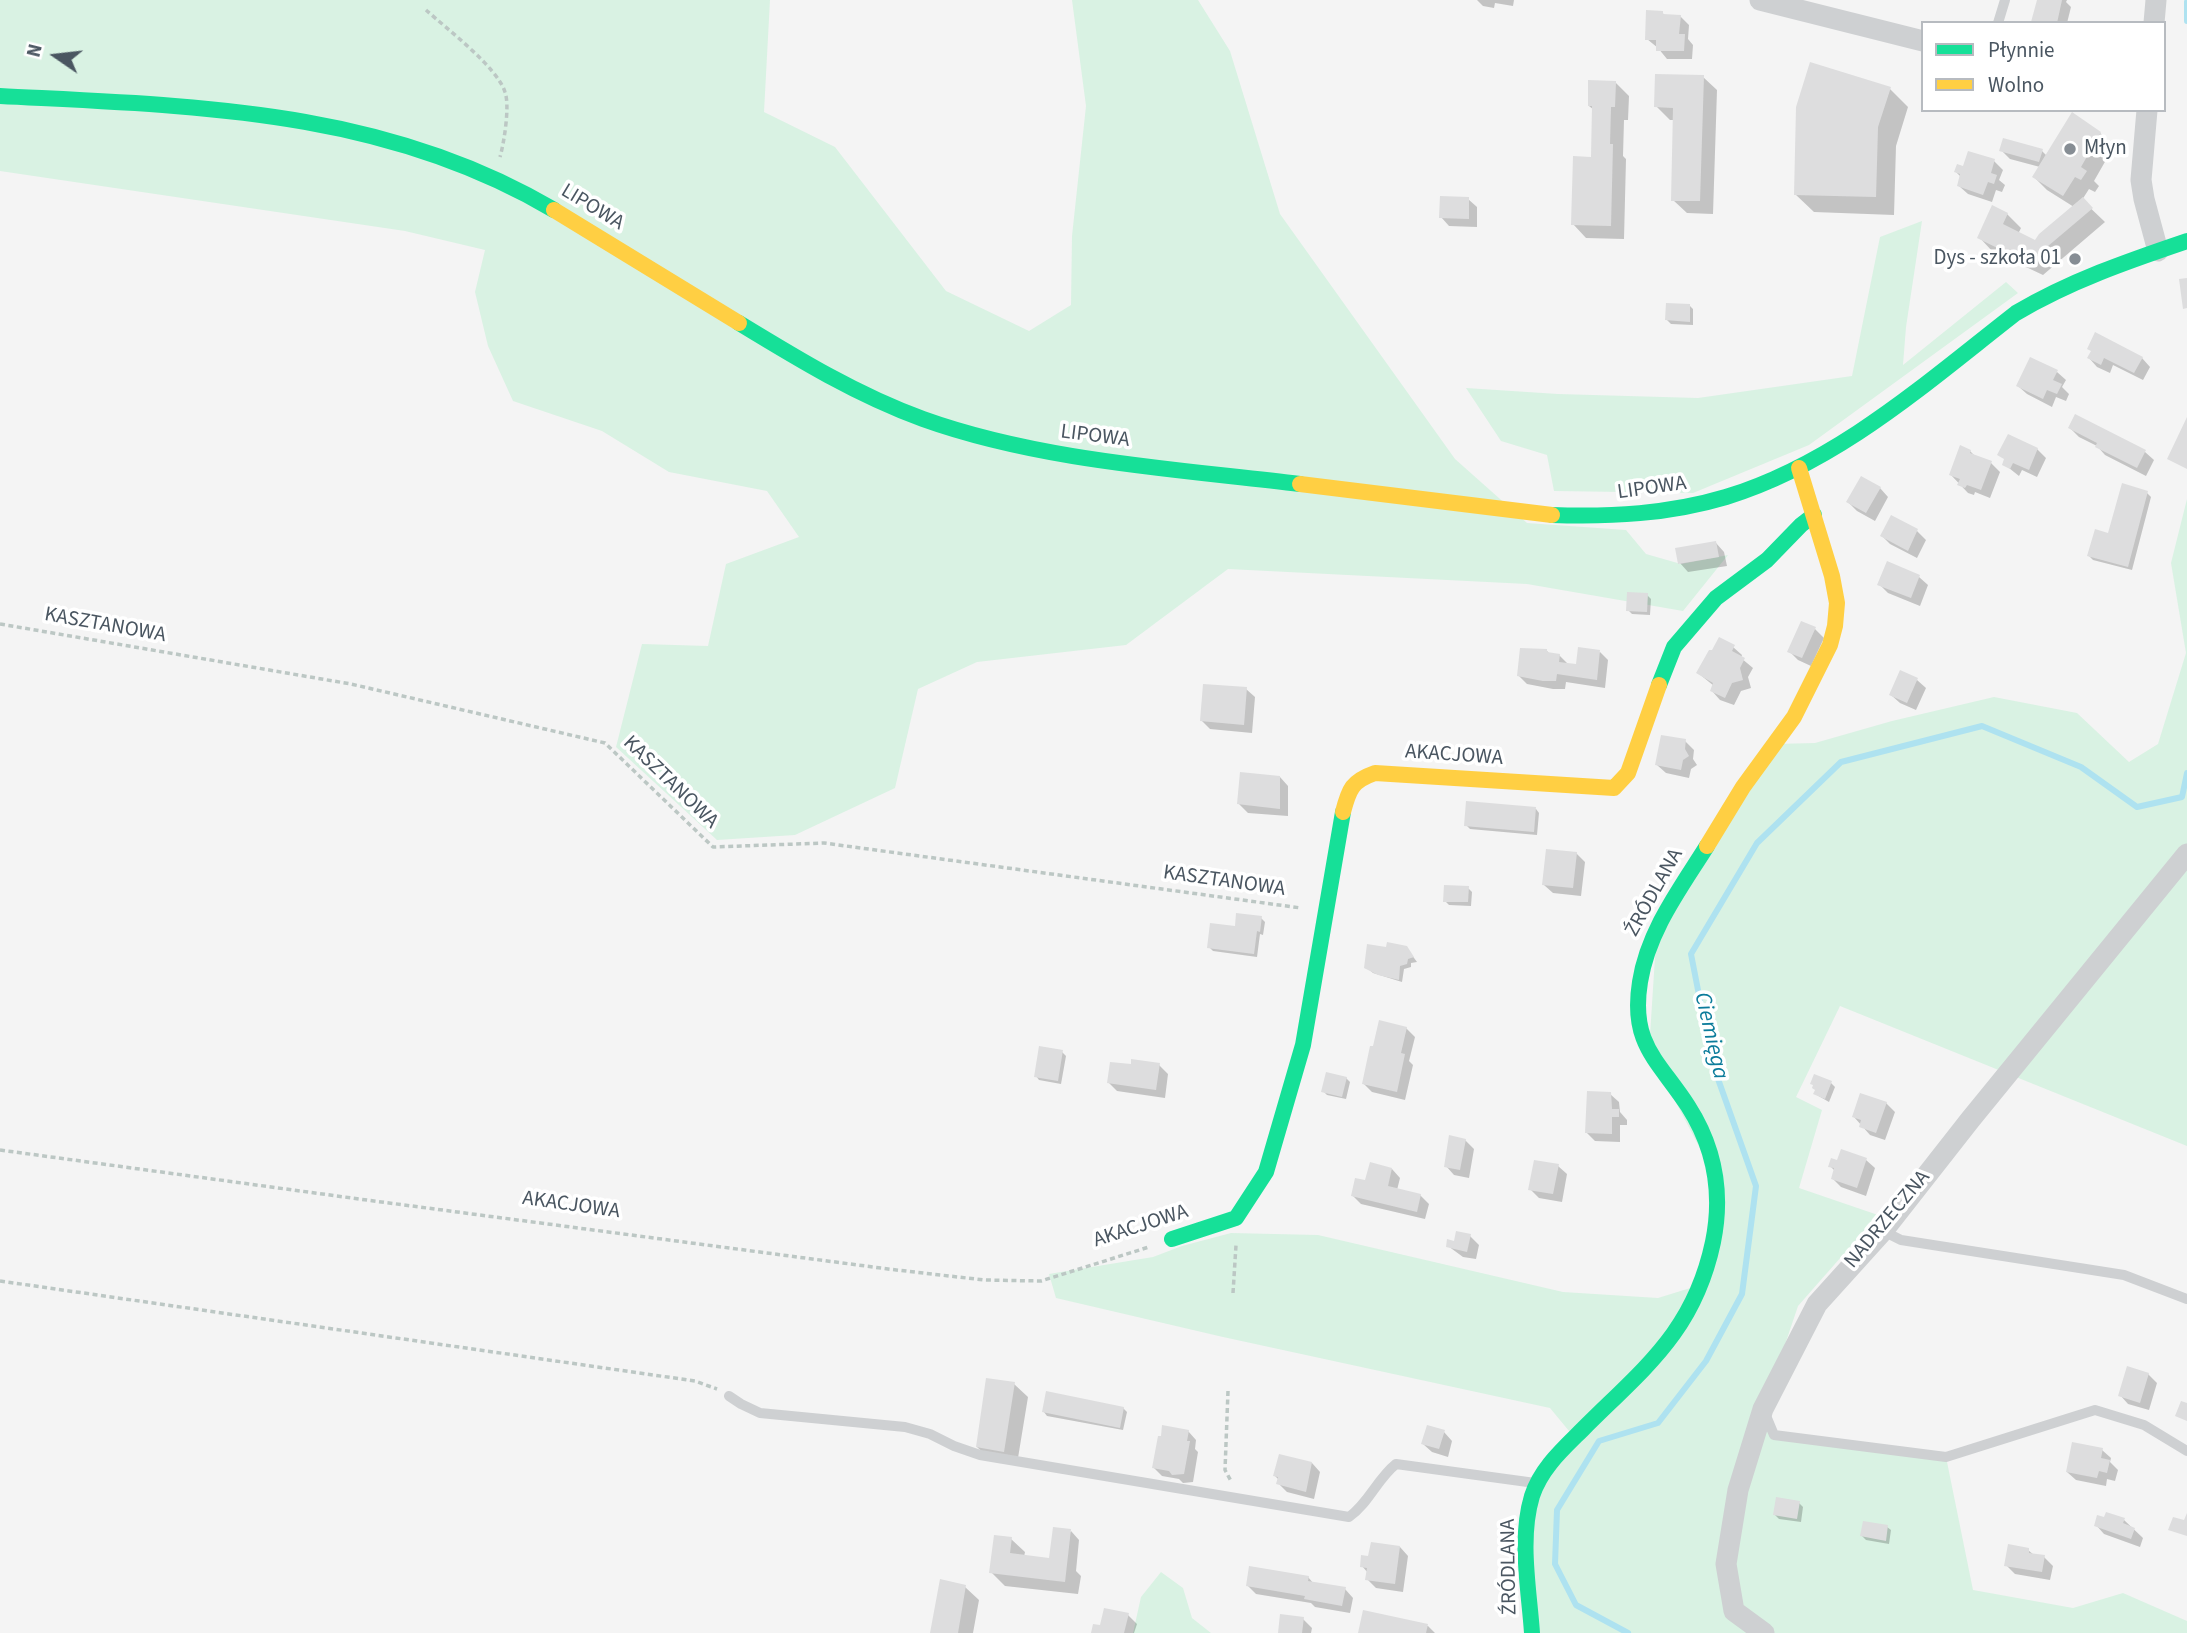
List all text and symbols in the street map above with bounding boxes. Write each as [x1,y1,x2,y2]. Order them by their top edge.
north arrow [21,21,91,91]
legend [1921,21,2166,112]
text: Płynnie [1988,35,2055,65]
text: N [21,41,50,60]
text: Wolno [1988,70,2044,100]
place label: Młyn [2084,136,2127,162]
marker: Młyn [2062,141,2078,157]
street label: LIPOWA [556,179,628,237]
place label: Dys - szkoła 01 [1934,246,2061,272]
marker: Dys - szkoła 01 [2067,251,2083,267]
street label: LIPOWA [1059,420,1131,454]
street label: LIPOWA [1616,472,1688,506]
street label: KASZTANOWA [42,603,168,649]
street label: KASZTANOWA [617,731,723,835]
street label: AKACJOWA [1404,740,1504,772]
street label: ŹRÓDLANA [1621,845,1689,941]
street label: KASZTANOWA [1161,861,1287,903]
water label: Ciemięga [1687,990,1733,1082]
street label: NADRZECZNA [1840,1166,1936,1274]
street label: AKACJOWA [521,1187,621,1225]
street label: AKACJOWA [1090,1200,1192,1254]
street label: ŹRÓDLANA [1497,1518,1523,1616]

